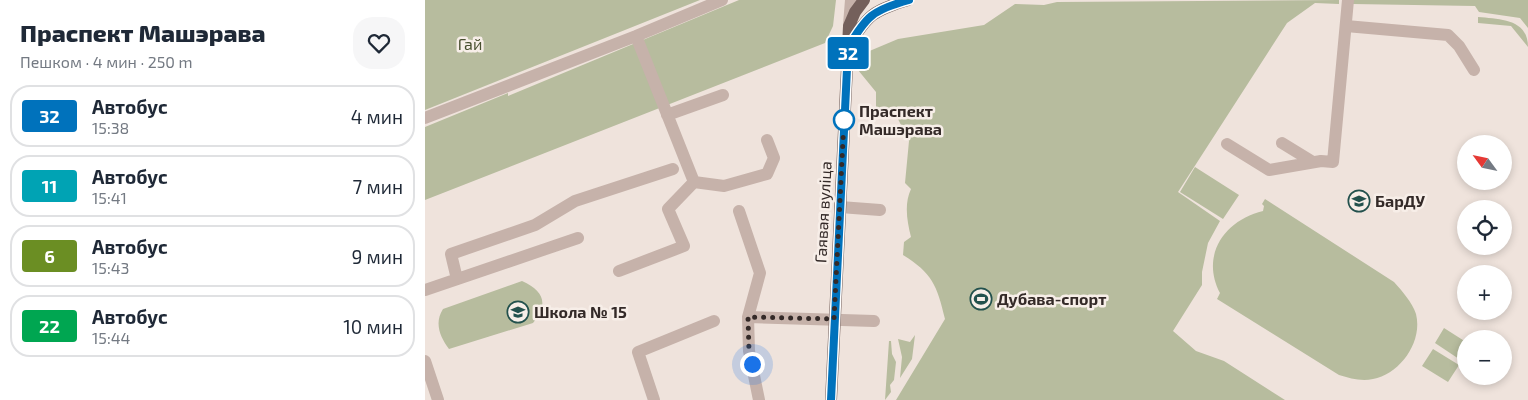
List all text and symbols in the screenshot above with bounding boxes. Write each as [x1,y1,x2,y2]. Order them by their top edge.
button: heart [353,17,405,69]
text: Праспект Машэрава [20,18,266,47]
park label: Гай [458,34,482,53]
line badge: 32 [825,37,871,69]
text: 32 [838,42,858,64]
text: Пешком · 4 мин · 250 m [20,52,193,71]
text: Автобус [92,95,168,118]
place label: Праспект Машэрава [859,101,942,138]
text: 32 [39,105,60,127]
text: 4 мин [351,105,403,128]
marker: Праспект Машэрава [833,109,855,131]
text: 15:38 [92,118,129,137]
north arrow [1457,135,1513,190]
map controls [1457,135,1512,385]
street label: Гаявая вуліца [810,161,836,263]
text: Автобус [92,165,168,188]
text: 11 [42,175,57,197]
text: 7 мин [353,175,403,198]
text: 15:41 [92,188,127,207]
school or university icon: БарДУ [1347,189,1371,213]
place label: БарДУ [1375,191,1426,210]
button: locate [1457,200,1512,255]
text: Автобус [92,235,168,258]
text: 6 [44,245,55,267]
text: 9 мин [351,245,403,268]
text: 15:43 [92,258,129,277]
button: + [1457,265,1512,320]
sports icon: Дубава-спорт [969,287,993,311]
place label: Дубава-спорт [997,289,1106,308]
school or university icon: Школа № 15 [506,300,530,324]
place label: Школа № 15 [534,302,627,321]
text: Автобус [92,305,168,328]
text: 22 [39,315,60,337]
text: 10 мин [343,315,403,338]
text: 15:44 [92,328,130,347]
button: − [1457,330,1512,385]
your location [740,352,765,377]

